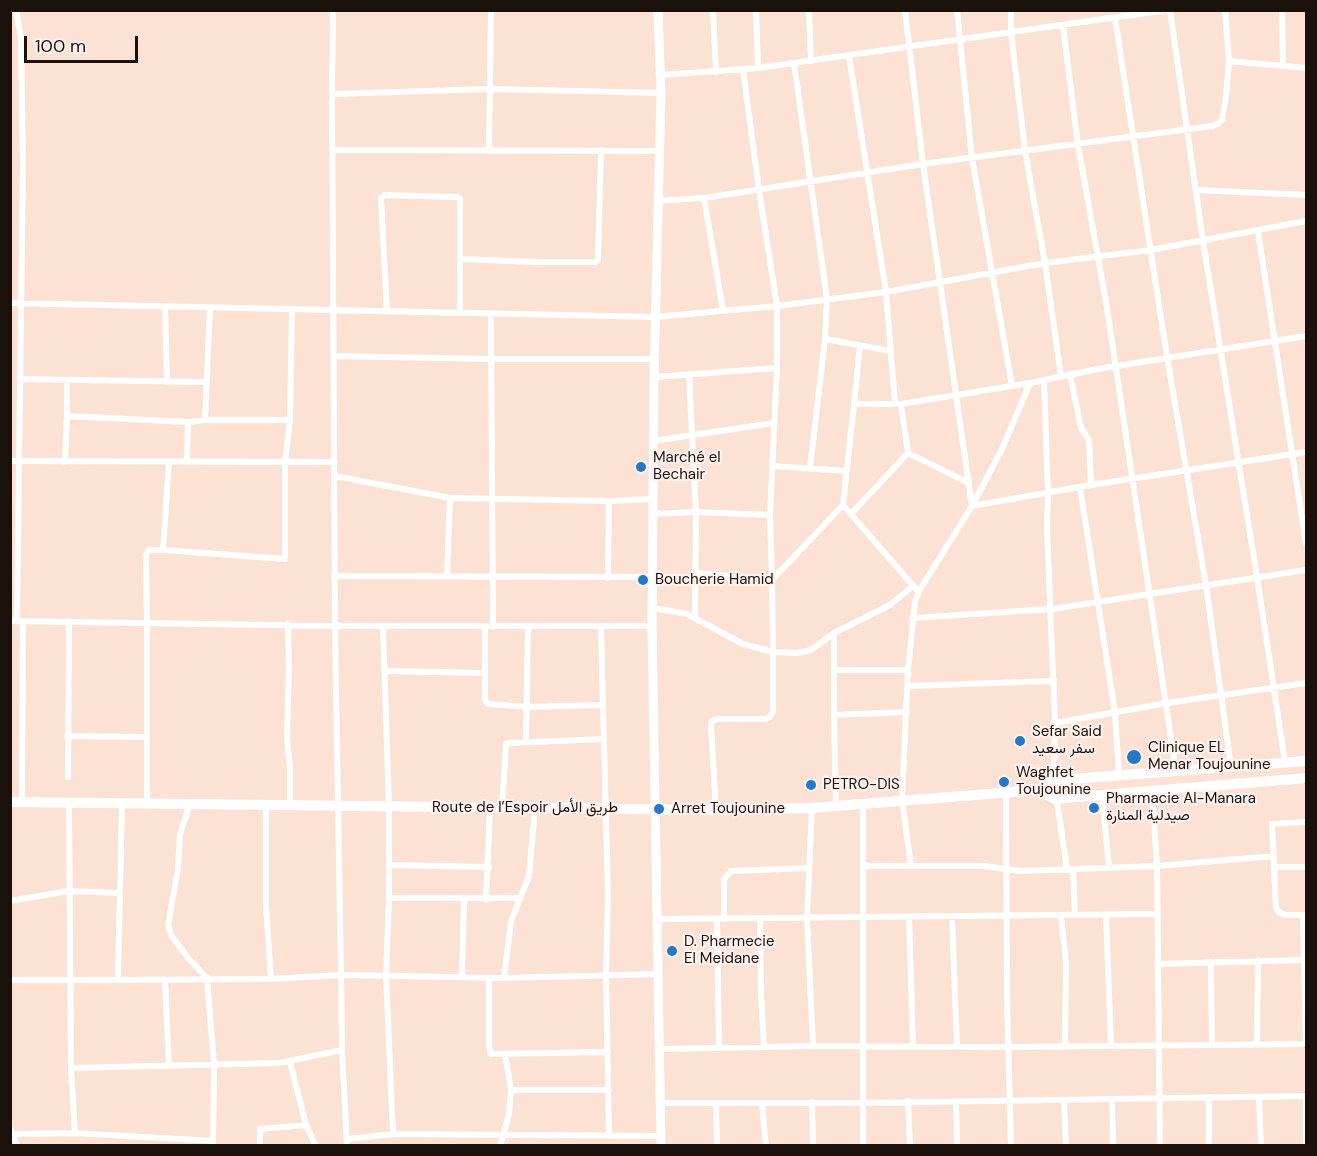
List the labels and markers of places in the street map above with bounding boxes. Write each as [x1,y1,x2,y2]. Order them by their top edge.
place label: Marché el Bechair [653,449,721,484]
marker: Marché el Bechair [634,460,648,474]
place label: Boucherie Hamid [655,571,774,589]
marker: Boucherie Hamid [636,573,650,587]
place label: Sefar Said سفر سعيد [1032,723,1102,758]
marker: Sefar Said سفر سعيد [1013,734,1027,748]
place label: Clinique EL Menar Toujounine [1148,739,1270,774]
marker: Clinique EL Menar Toujounine [1125,748,1143,766]
place label: Waghfet Toujounine [1016,764,1091,799]
marker: Waghfet Toujounine [997,775,1011,789]
place label: PETRO-DIS [823,776,900,794]
marker: PETRO-DIS [804,778,818,792]
place label: Pharmacie Al-Manara صيدلية المنارة [1106,790,1256,825]
place label: Arret Toujounine [671,800,785,818]
marker: Pharmacie Al-Manara صيدلية المنارة [1087,801,1101,815]
marker: Arret Toujounine [652,802,666,816]
place label: D. Pharmecie El Meidane [684,933,774,968]
marker: D. Pharmecie El Meidane [665,944,679,958]

